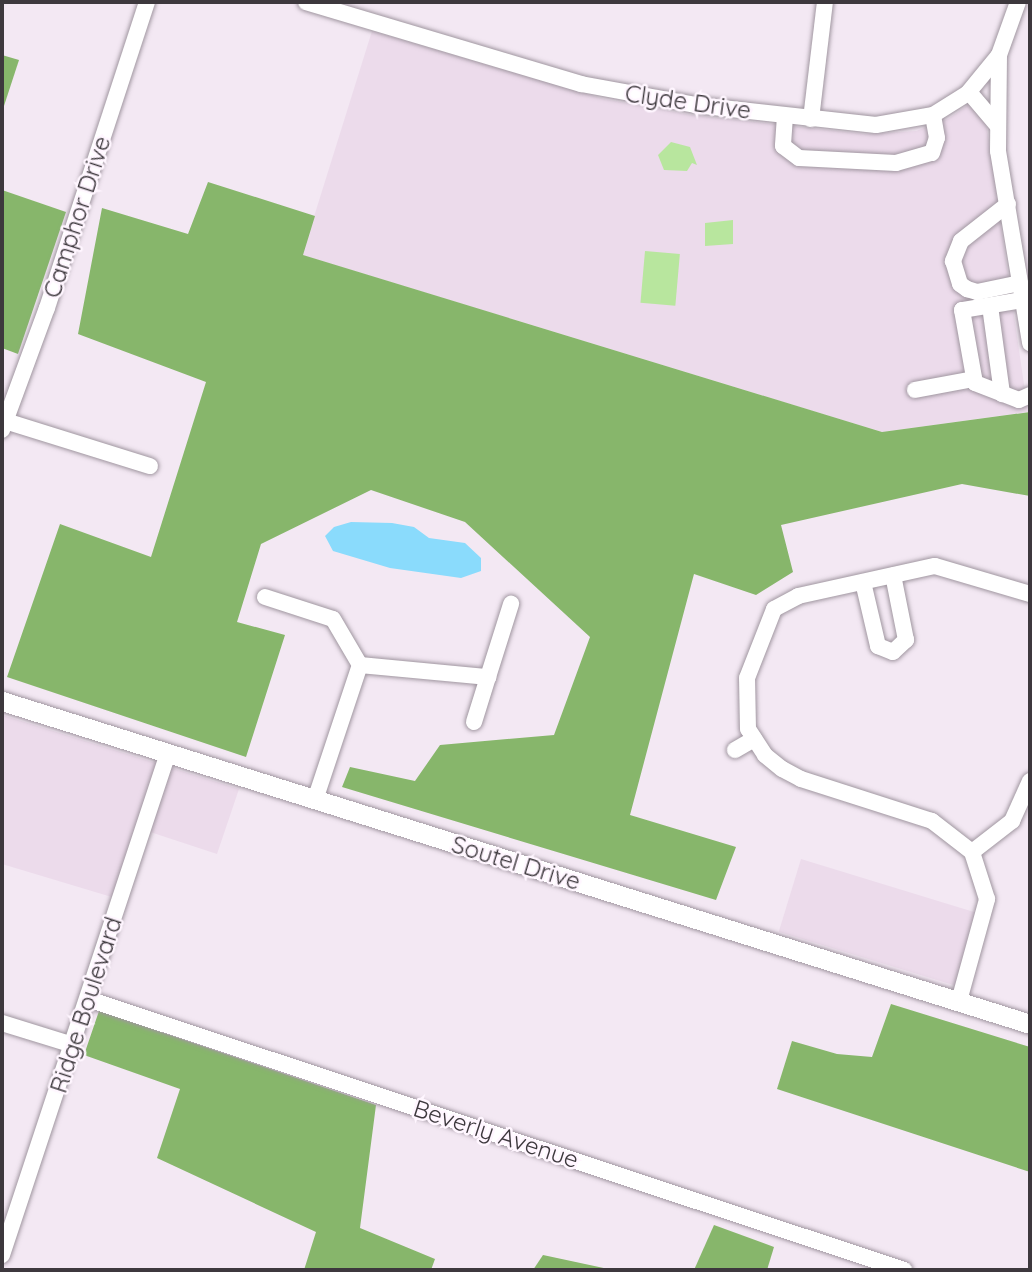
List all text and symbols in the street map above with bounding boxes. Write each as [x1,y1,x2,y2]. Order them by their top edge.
street label: Clyde Drive [623,79,753,125]
street label: Camphor Drive [37,133,117,301]
street label: Soutel Drive [448,830,584,896]
street label: Ridge Boulevard [44,913,128,1097]
street label: Beverly Avenue [410,1094,582,1174]

